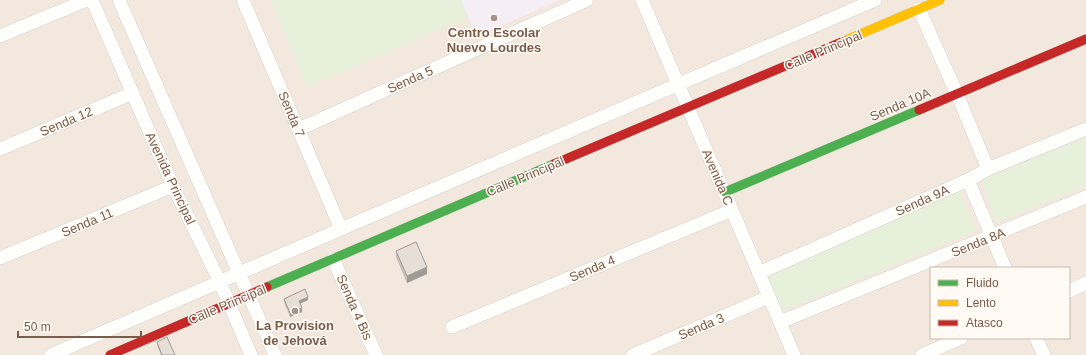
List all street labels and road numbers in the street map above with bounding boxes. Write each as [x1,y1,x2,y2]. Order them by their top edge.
street label: Calle Principal [782,27,864,74]
street label: Senda 5 [385,63,435,96]
street label: Senda 10A [868,85,933,124]
street label: Senda 7 [275,89,308,139]
street label: Senda 12 [38,104,95,139]
street label: Avenida Principal [143,130,199,227]
street label: Avenida C [699,147,736,208]
street label: Calle Principal [484,153,566,200]
street label: Senda 9A [893,182,952,219]
street label: Senda 11 [59,205,115,240]
street label: Senda 8A [949,225,1008,260]
street label: Senda 4 [567,252,617,285]
street label: Senda 4 Bis [333,272,376,343]
street label: Calle Principal [186,281,268,328]
street label: Senda 3 [676,310,726,343]

